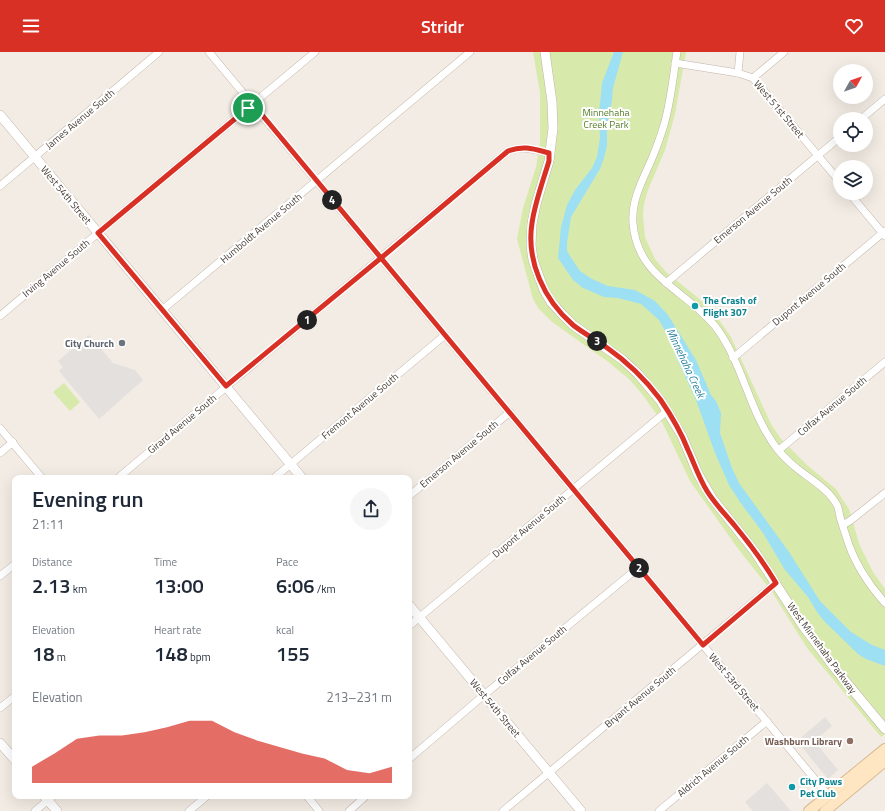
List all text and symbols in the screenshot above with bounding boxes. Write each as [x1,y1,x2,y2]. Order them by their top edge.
text: Stridr [421,13,464,40]
icon: menu [20,15,42,37]
icon: heart [843,15,865,37]
north arrow [833,64,873,104]
map controls [833,64,873,200]
street label: West 51st Street [750,77,808,142]
street label: James Avenue South [42,85,118,153]
pin [231,91,265,125]
icon: arrive [237,97,259,119]
park label: Minnehaha Creek Park [582,105,630,132]
button: locate [833,112,873,152]
button: layers [833,160,873,200]
street label: West 54th Street [37,163,95,228]
street label: Emerson Avenue South [711,173,795,247]
street label: Humboldt Avenue South [217,189,305,267]
pin: 4 [322,190,342,210]
text: 4 [329,192,335,208]
street label: Irving Avenue South [19,235,93,301]
street label: Dupont Avenue South [769,259,849,329]
place label: The Crash of Flight 307 [703,293,757,320]
marker: The Crash of Flight 307 [690,301,700,311]
pin: 1 [297,310,317,330]
text: 1 [304,312,310,328]
water label: Minnehaha Creek [663,326,710,401]
pin: 3 [587,331,607,351]
text: 3 [594,333,600,349]
place label: City Church [65,336,114,351]
marker: City Church [117,338,127,348]
street label: Fremont Avenue South [318,369,402,443]
street label: Colfax Avenue South [794,373,870,439]
street label: Girard Avenue South [144,391,220,457]
street label: Emerson Avenue South [417,417,501,491]
text: Evening run [32,482,143,516]
button: share [350,488,392,530]
street label: Dupont Avenue South [489,491,569,561]
text: 21:11 [32,514,64,534]
text: Distance [32,554,72,570]
text: Time [154,554,177,570]
text: Pace [276,554,298,570]
pin: 2 [629,558,649,578]
text: 2 [636,560,642,576]
text: 2.13 [32,570,70,601]
text: 13:00 [154,570,204,601]
text: 6:06 [276,570,314,601]
text: km [70,581,87,597]
text: /km [314,581,336,597]
street label: West Minnehaha Parkway [784,599,860,697]
text: Elevation [32,622,75,638]
text: Heart rate [154,622,201,638]
text: kcal [276,622,294,638]
street label: Colfax Avenue South [494,622,570,688]
text: 18 [32,638,54,669]
text: 148 [154,638,188,669]
text: 155 [276,638,310,669]
text: m [54,649,66,665]
text: bpm [188,649,211,665]
street label: West 53rd Street [705,650,763,715]
street label: Bryant Avenue South [601,663,679,731]
street label: West 54th Street [466,676,524,741]
text: Elevation [32,687,83,707]
text: 213–231 m [326,687,392,707]
street label: Aldrich Avenue South [674,731,752,801]
place label: Washburn Library [765,734,842,749]
marker: Washburn Library [845,736,855,746]
place label: City Paws Pet Club [800,774,842,801]
marker: City Paws Pet Club [787,782,797,792]

